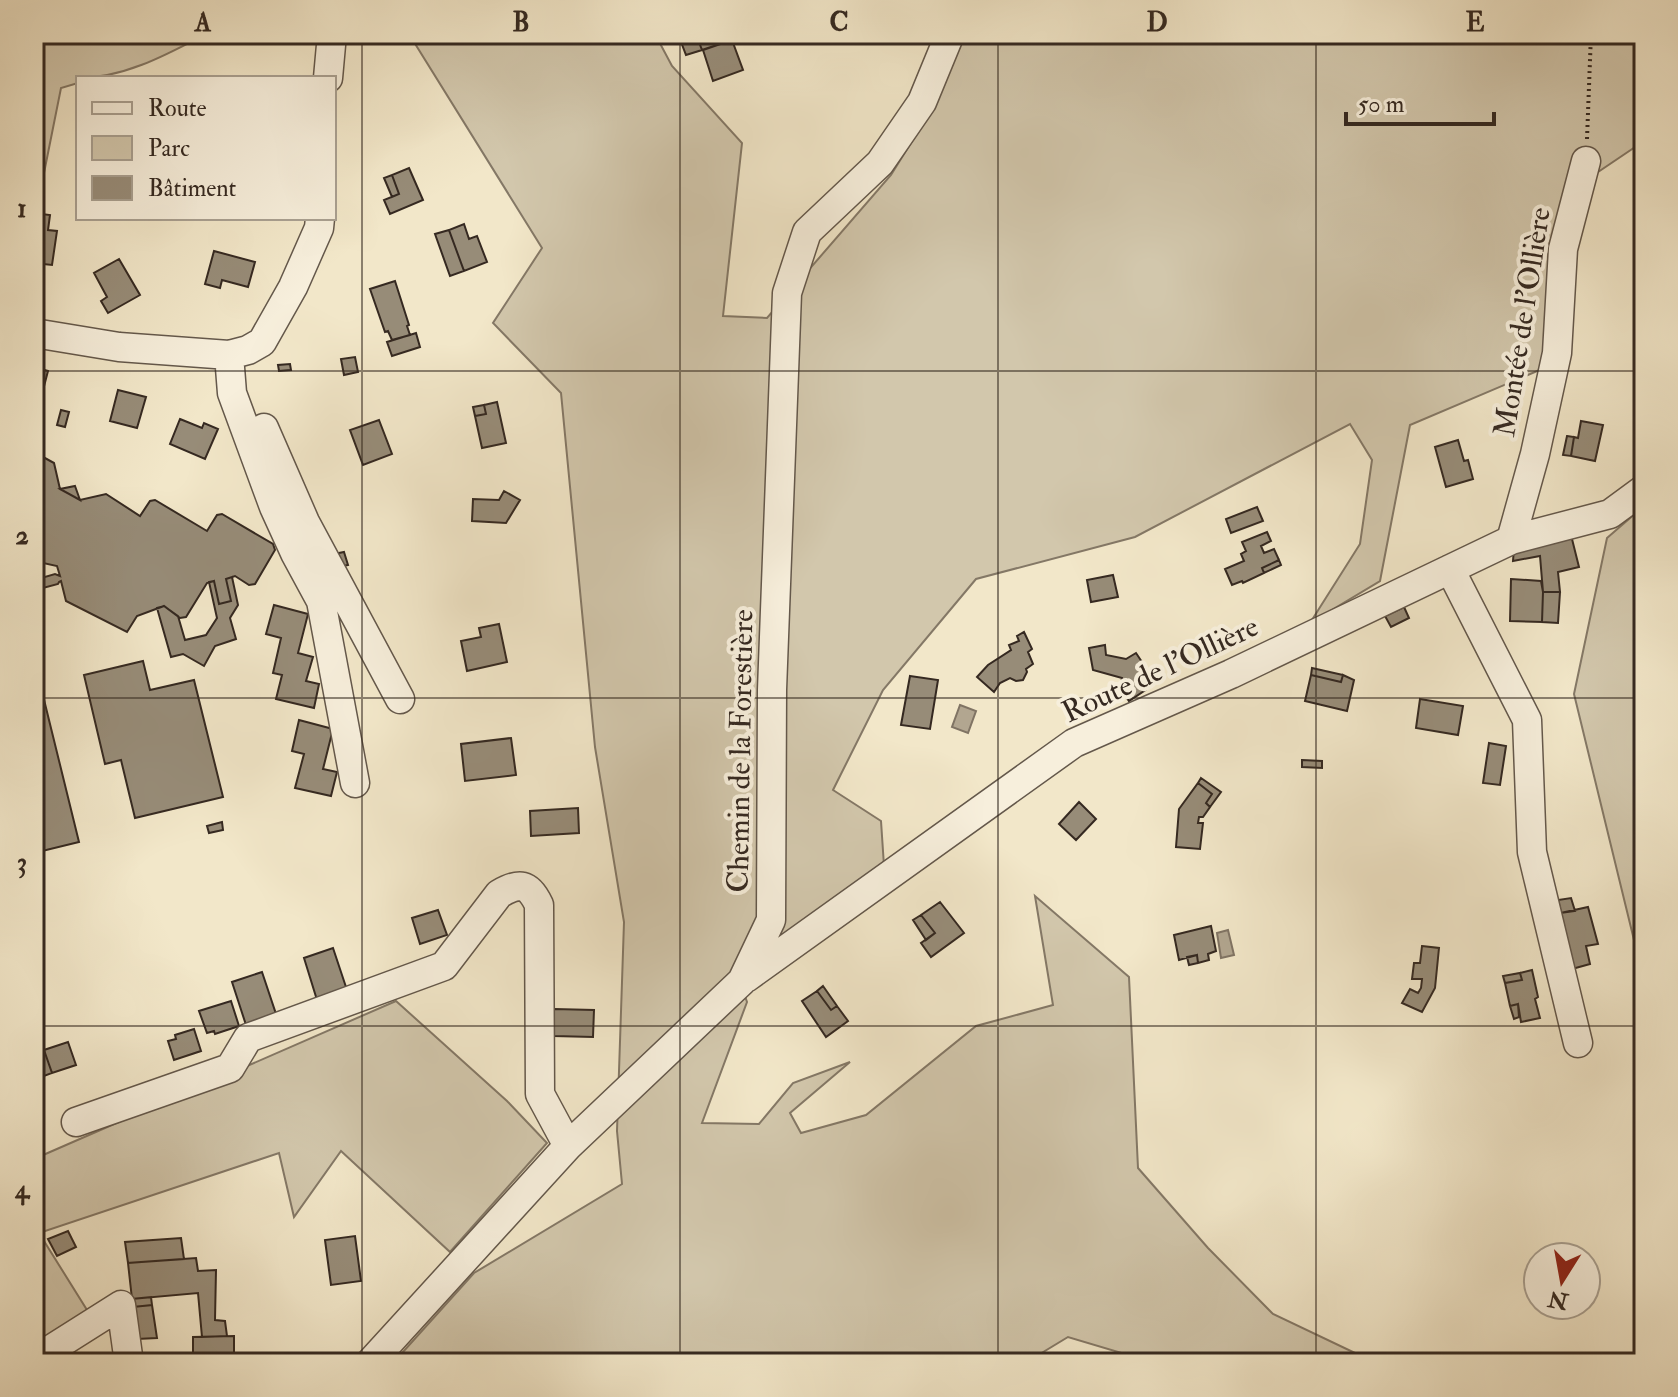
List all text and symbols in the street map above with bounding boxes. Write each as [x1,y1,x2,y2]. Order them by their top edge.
text: A [194,7,212,39]
text: B [512,7,530,39]
text: C [829,7,849,39]
text: D [1146,7,1168,39]
text: E [1466,7,1485,39]
legend [76,76,336,220]
scale bar [1346,76,1494,126]
text: 50 m [1358,89,1405,120]
text: Route [148,93,207,124]
text: Parc [148,133,190,164]
text: Bâtiment [148,173,237,204]
text: 1 [17,193,27,225]
street label: Montée de l'Ollière [1486,205,1559,439]
text: 2 [15,520,29,552]
street label: Route de l'Ollière [1056,608,1264,731]
street label: Chemin de la Forestière [720,609,761,893]
text: 3 [17,847,27,879]
text: 4 [14,1174,31,1206]
north arrow [1522,1241,1602,1321]
text: N [1546,1284,1572,1315]

